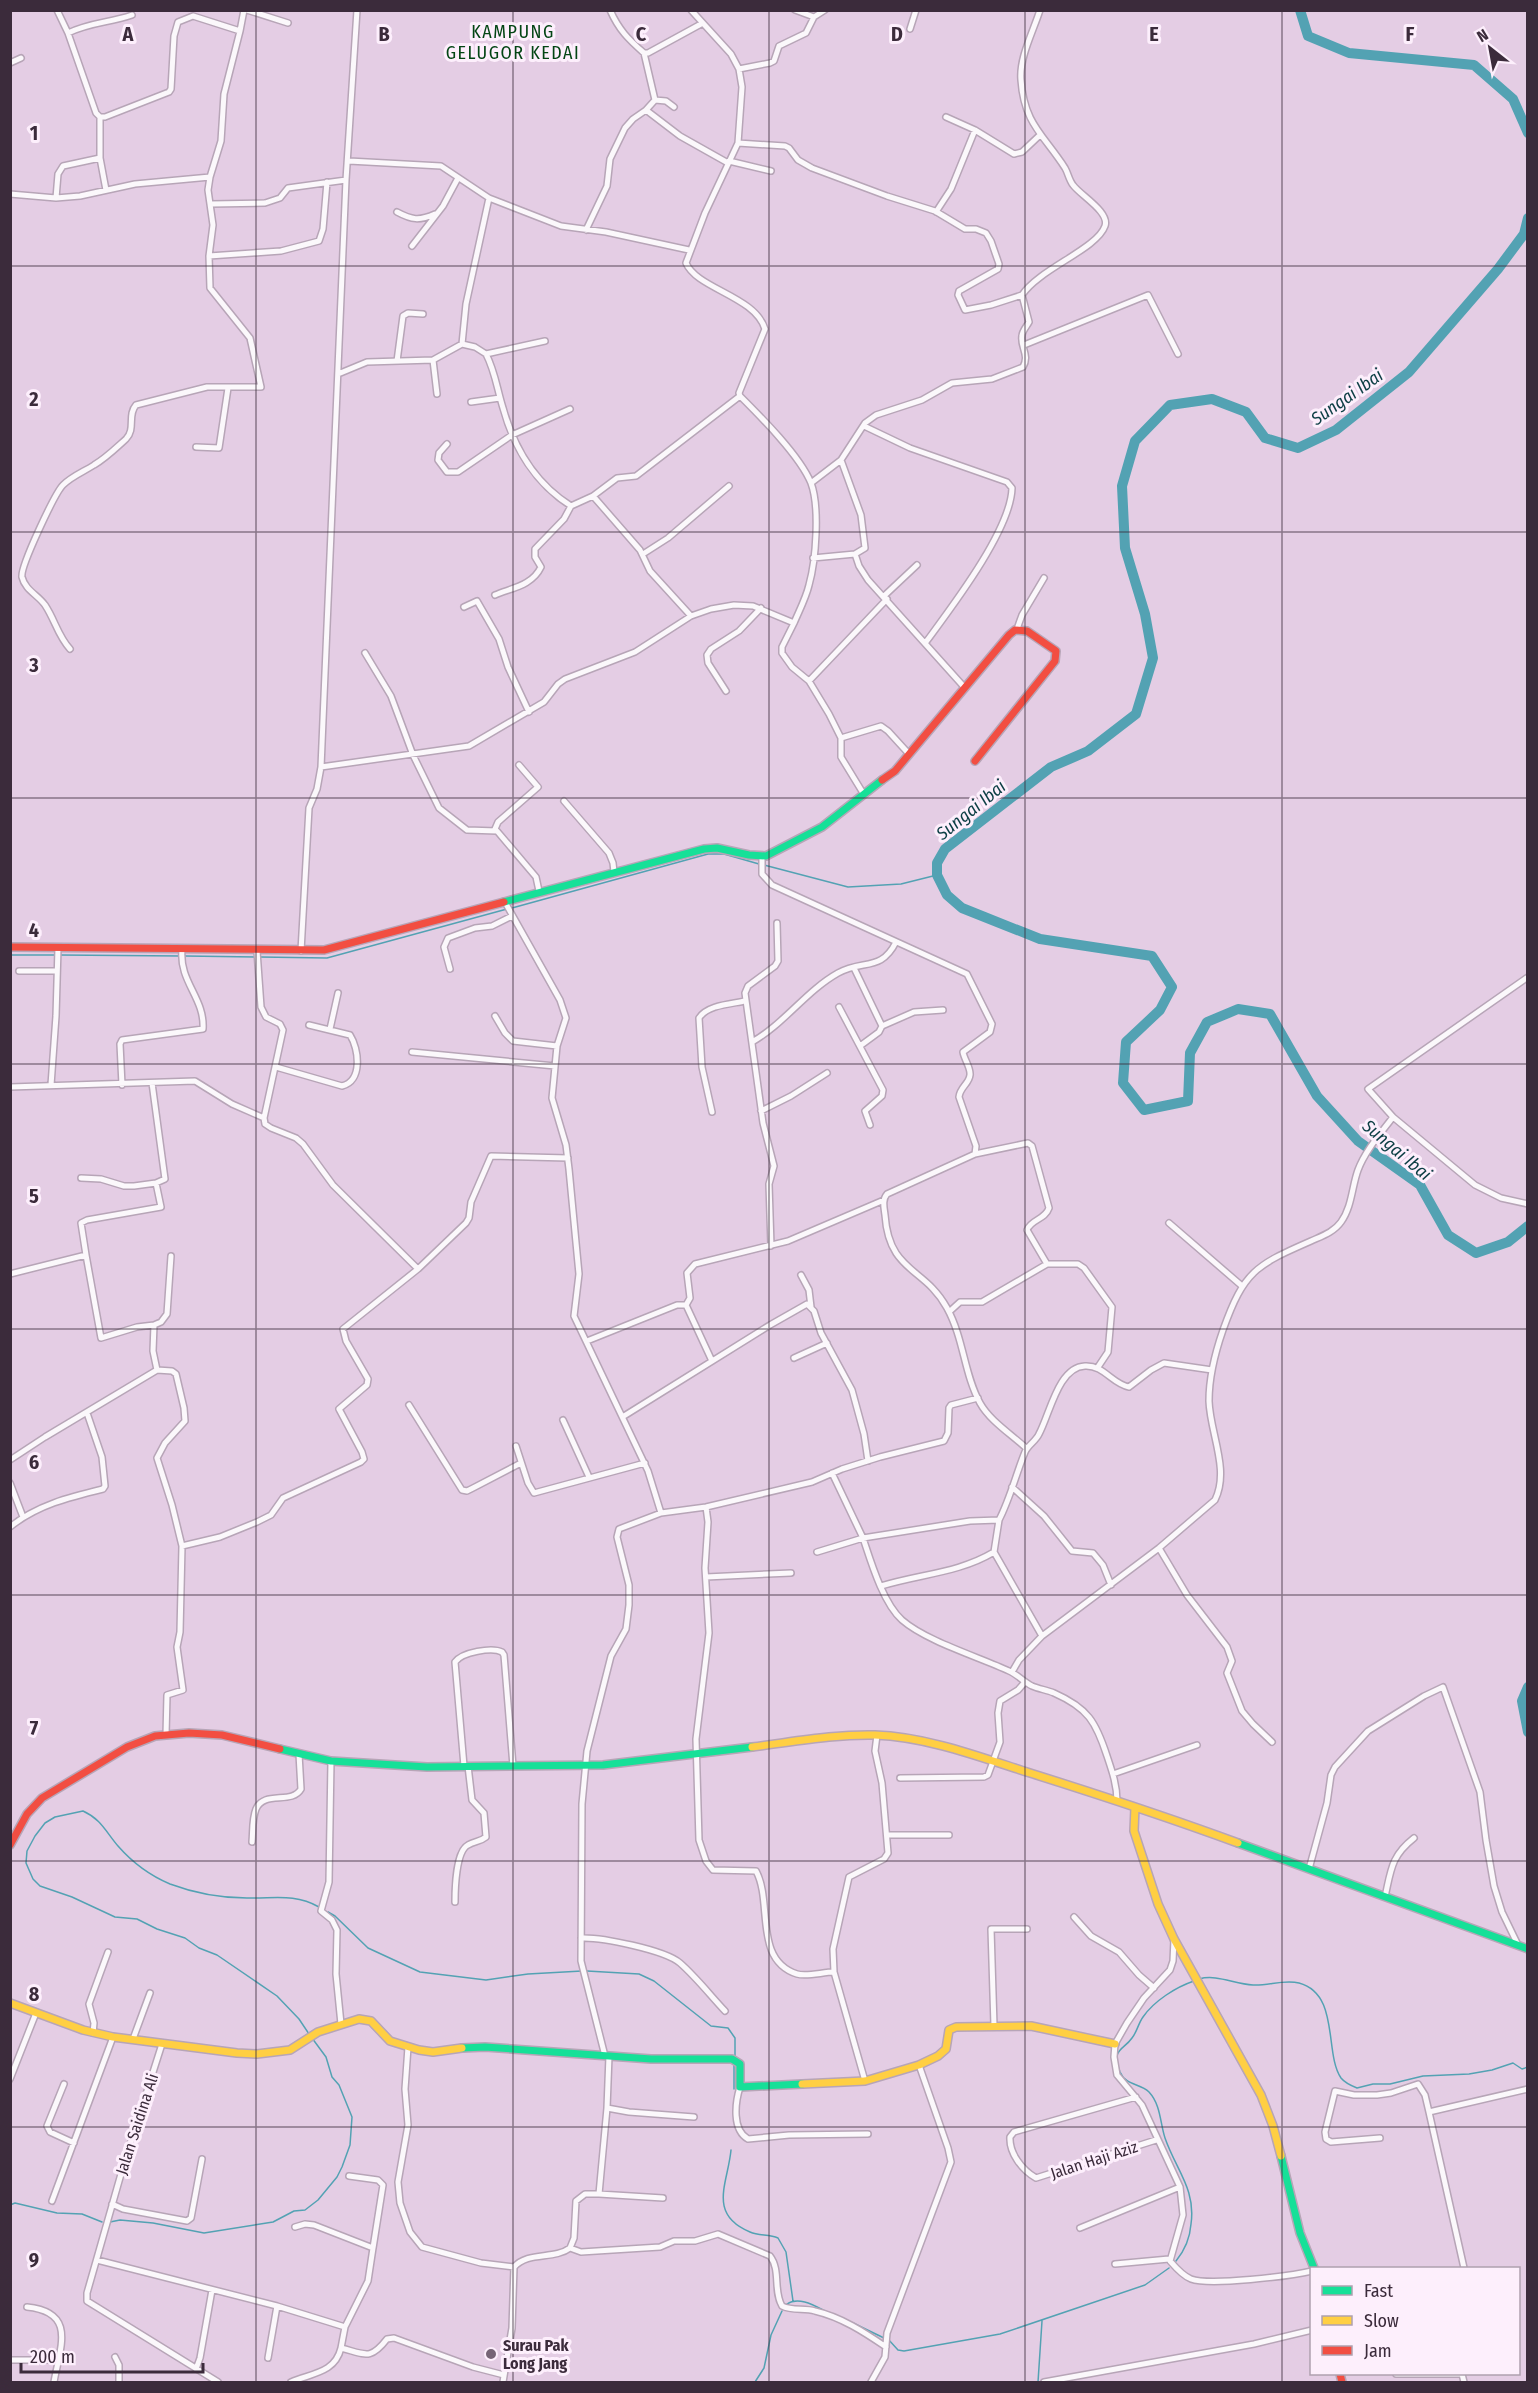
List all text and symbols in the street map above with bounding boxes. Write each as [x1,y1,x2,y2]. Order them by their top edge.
north arrow [1460,18,1520,78]
district label: KAMPUNG GELUGOR KEDAI [446,21,580,64]
text: A [122,22,135,46]
text: B [378,22,390,46]
text: C [636,22,647,46]
text: D [891,22,903,46]
text: E [1149,22,1159,46]
text: F [1406,22,1415,46]
text: N [1474,25,1492,46]
text: 1 [30,121,38,145]
water label: Sungai Ibai [1306,364,1388,430]
text: 2 [28,387,39,411]
text: 3 [28,653,39,677]
water label: Sungai Ibai [931,775,1011,845]
text: 4 [29,918,39,942]
water label: Sungai Ibai [1357,1114,1436,1185]
text: 5 [29,1184,39,1208]
text: 6 [29,1450,39,1474]
text: 7 [30,1716,39,1740]
text: 8 [29,1982,40,2006]
street label: Jalan Saidina Ali [112,2071,162,2177]
street label: Jalan Haji Aziz [1048,2137,1140,2183]
text: 9 [29,2248,39,2272]
legend [1310,2267,1520,2375]
text: Fast [1364,2280,1393,2302]
text: Slow [1364,2310,1399,2332]
scale bar [21,2336,202,2374]
place label: Surau Pak Long Jang [503,2336,569,2373]
text: Jam [1364,2340,1392,2362]
text: 200 m [30,2346,75,2368]
marker: Surau Pak Long Jang [484,2347,498,2361]

